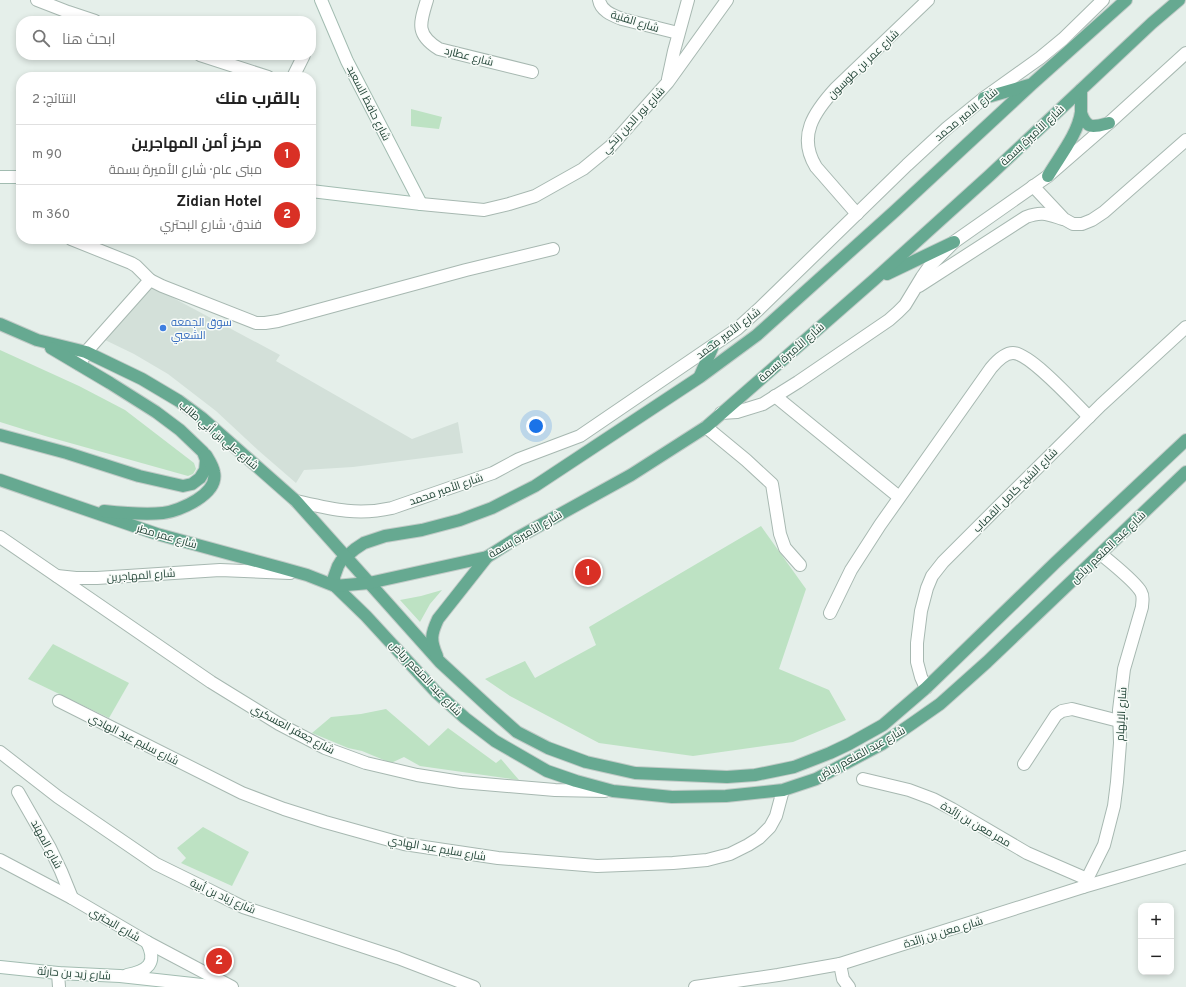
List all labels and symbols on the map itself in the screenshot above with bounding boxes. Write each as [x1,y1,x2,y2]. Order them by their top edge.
street label: شارع الفنية [609,8,661,36]
street label: شارع عمر بن طوسون [825,27,902,102]
street label: شارع عطارد [443,44,495,70]
street label: شارع حافظ السعيد [343,63,393,144]
street label: شارع نور الدين زنكي [599,84,669,158]
street label: شارع الأمير محمد [932,85,1001,144]
street label: شارع الأميرة بسمة [998,102,1068,169]
street label: شارع الأمير محمد [694,305,764,363]
place label: سوق الجمعه الشعبي [171,316,232,344]
street label: شارع الأميرة بسمة [756,320,827,385]
marker: سوق الجمعه الشعبي [158,323,168,333]
street label: شارع علي بن أبي طالب [175,398,262,474]
your location [526,416,546,436]
street label: شارع الشيخ كامل القصاب [971,446,1061,536]
street label: شارع الأمير محمد [408,471,485,509]
street label: شارع الأميرة بسمة [486,508,565,562]
street label: شارع عبد المنعم رياض [1068,508,1149,587]
street label: شارع عمر مطر [134,521,199,552]
pin: 1 [575,557,601,587]
street label: شارع المهاجرين [106,567,176,585]
street label: شارع عبد المنعم رياض [386,638,465,719]
street label: شارع الإلهام [1114,687,1130,742]
street label: شارع جعفر العسكري [248,702,337,759]
street label: شارع سليم عبد الهادي [86,711,181,770]
street label: شارع عبد المنعم رياض [815,724,908,784]
street label: ممر معن بن زائدة [938,799,1013,851]
street label: شارع المهند [27,817,65,871]
street label: شارع سليم عبد الهادي [387,833,487,865]
street label: شارع زياد بن أبية [188,875,258,918]
street label: شارع البحتري [86,905,142,946]
street label: شارع معن بن زائدة [902,914,985,952]
pin: 2 [206,946,232,976]
street label: شارع زيد بن حارثة [37,964,111,984]

